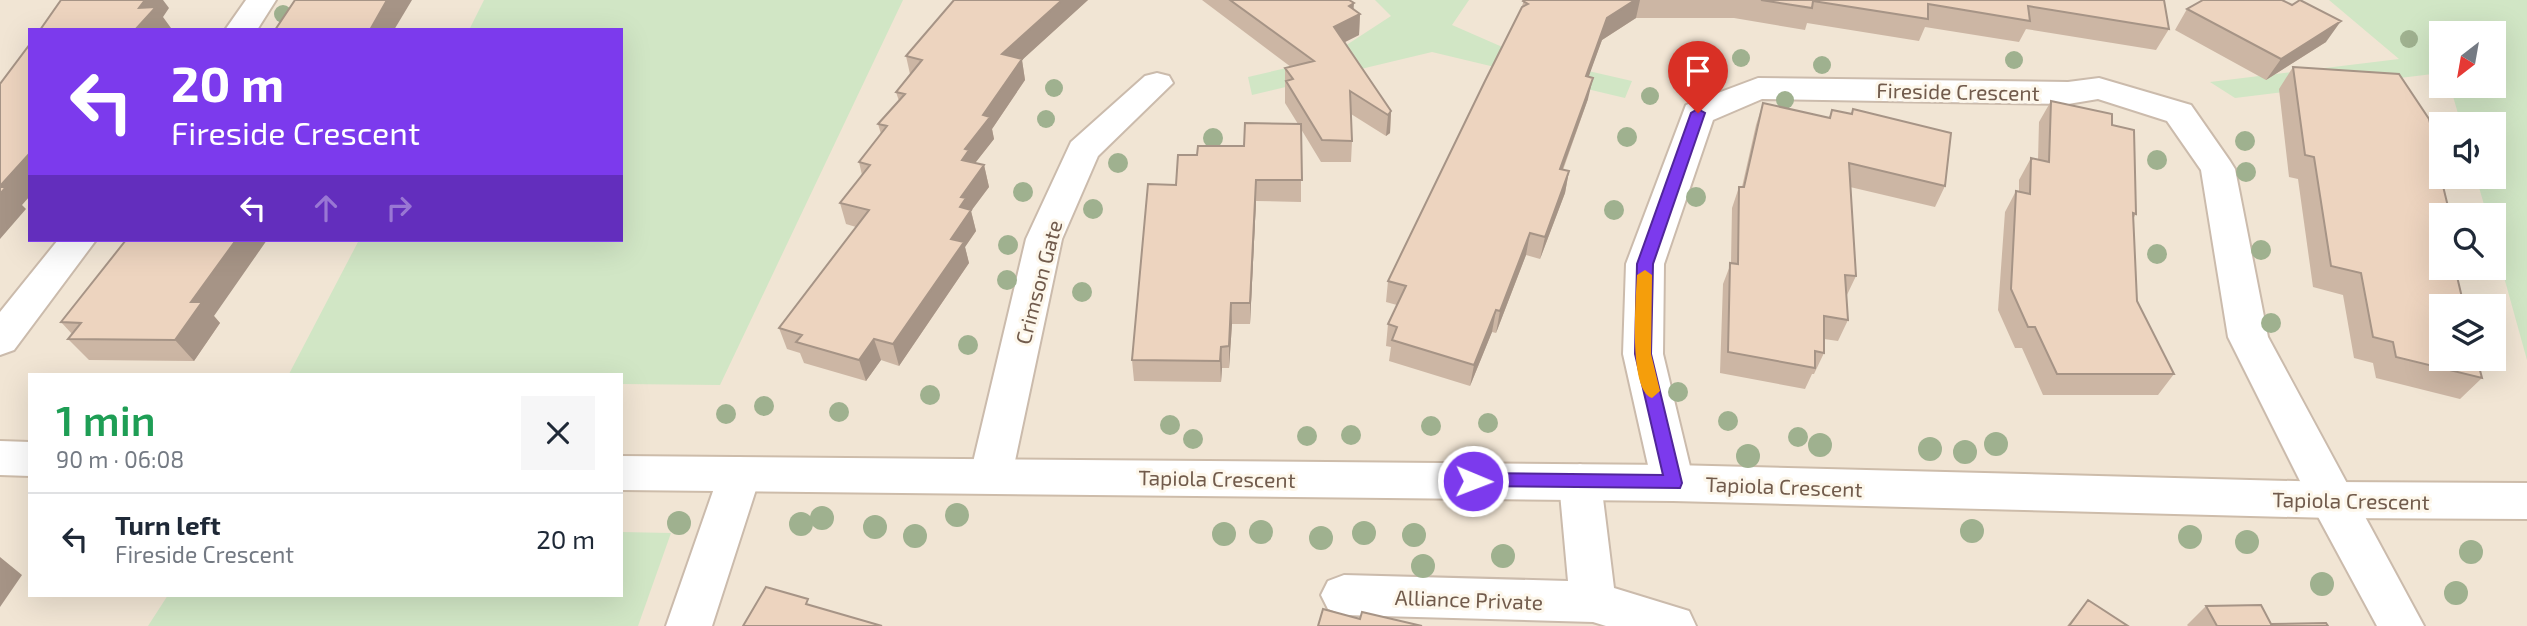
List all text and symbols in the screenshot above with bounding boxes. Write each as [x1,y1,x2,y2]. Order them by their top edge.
north arrow [2429,21,2506,98]
map controls [2429,21,2506,371]
pin [1668,41,1728,113]
icon: arrive [1679,52,1717,90]
text: 20 m [171,53,284,112]
icon: left [56,56,147,147]
street label: Fireside Crescent [1876,77,2040,105]
button: sound [2429,112,2506,189]
text: Fireside Crescent [171,113,420,151]
icon: left [234,189,272,227]
icon: ahead [307,189,345,227]
icon: right [380,189,418,227]
button: search [2429,203,2506,280]
street label: Crimson Gate [1009,217,1067,347]
button: layers [2429,294,2506,371]
text: 1 min [56,394,156,444]
button: close [521,396,595,470]
position arrow [1436,444,1510,518]
text: 90 m · 06:08 [56,445,184,473]
street label: Tapiola Crescent [1138,464,1296,492]
street label: Tapiola Crescent [1705,471,1863,501]
street label: Tapiola Crescent [2272,486,2430,514]
text: Turn left [115,509,221,540]
icon: left [56,520,94,558]
text: 20 m [536,523,595,554]
text: Fireside Crescent [115,540,294,568]
street label: Alliance Private [1394,584,1544,614]

